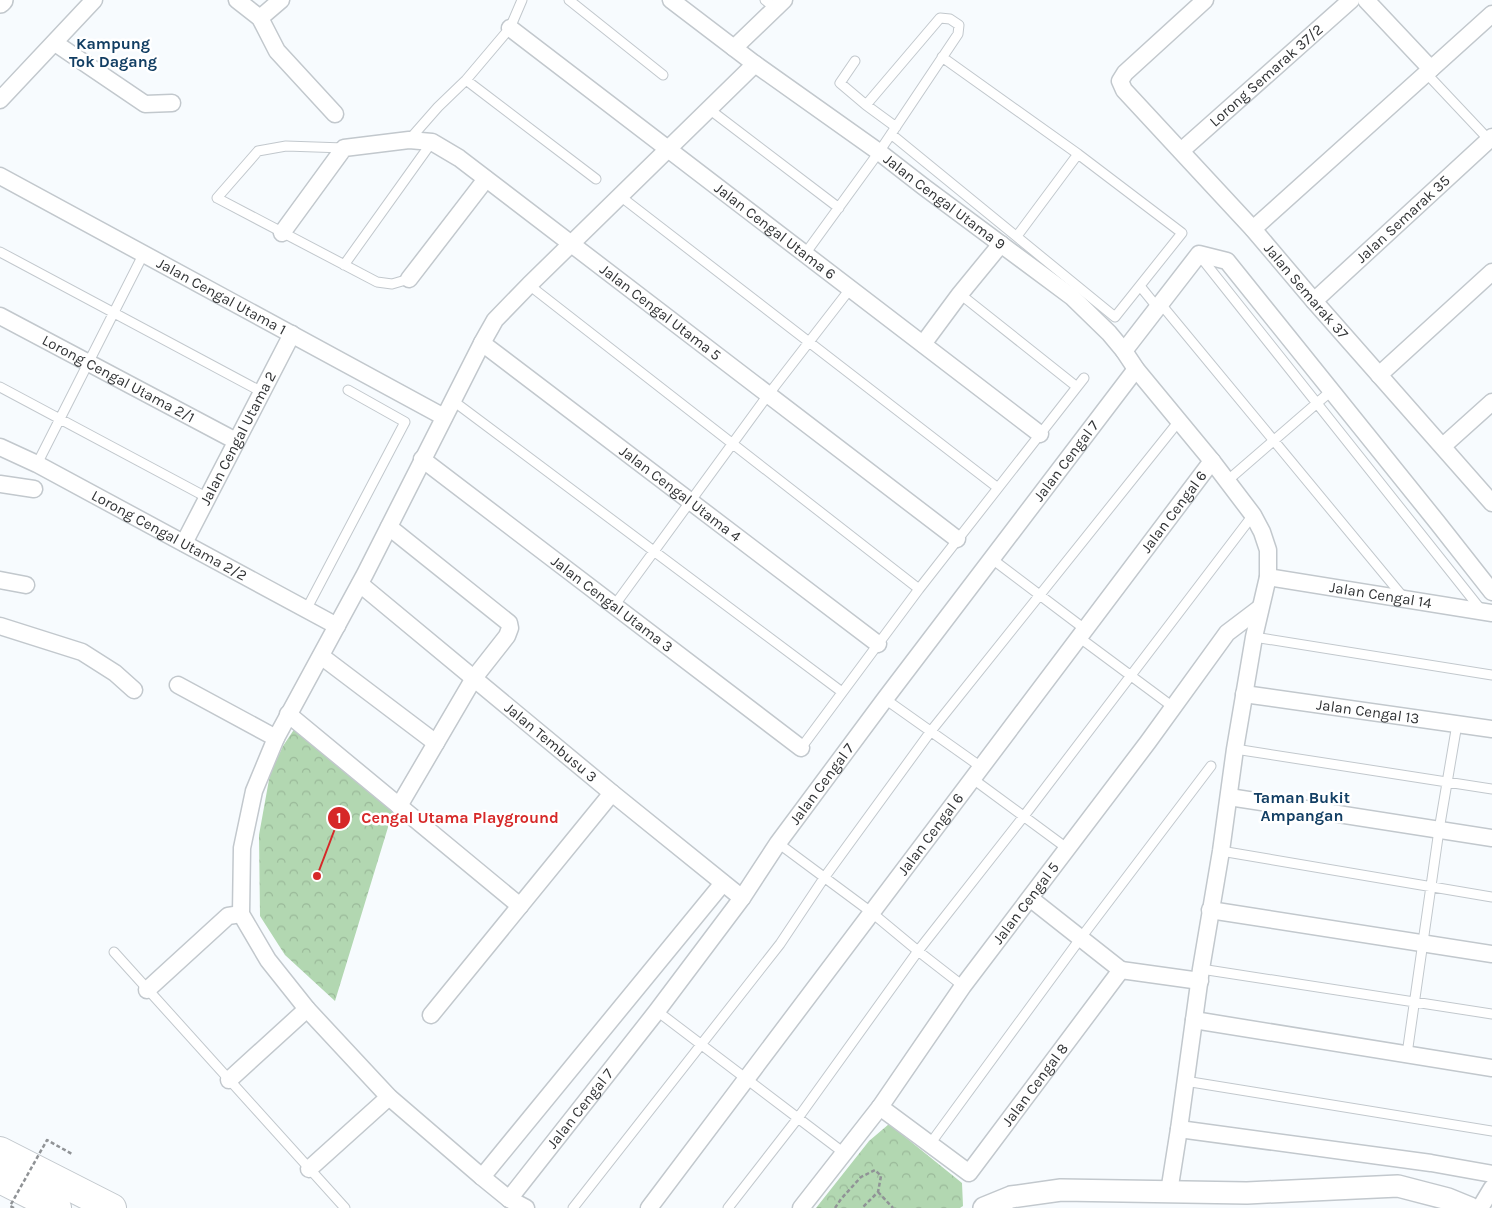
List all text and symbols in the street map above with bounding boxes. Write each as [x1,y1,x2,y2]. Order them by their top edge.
street label: Lorong Semarak 37/2 [1206,20,1327,130]
district label: Kampung Tok Dagang [69,34,157,71]
street label: Jalan Cengal Utama 9 [880,150,1009,254]
street label: Jalan Semarak 35 [1352,171,1454,267]
street label: Jalan Cengal Utama 6 [711,179,839,283]
street label: Jalan Semarak 37 [1260,240,1352,343]
street label: Jalan Cengal Utama 1 [154,254,289,339]
street label: Jalan Cengal Utama 5 [596,260,725,364]
street label: Lorong Cengal Utama 2/1 [39,331,198,426]
street label: Jalan Cengal Utama 2 [196,368,280,508]
street label: Jalan Cengal 7 [1030,417,1103,505]
street label: Jalan Cengal Utama 4 [616,442,745,546]
street label: Jalan Cengal 6 [1137,467,1211,556]
street label: Lorong Cengal Utama 2/2 [88,486,250,585]
street label: Jalan Cengal Utama 3 [548,552,676,656]
street label: Jalan Cengal 14 [1328,578,1434,612]
street label: Jalan Cengal 13 [1315,695,1420,728]
street label: Jalan Tembusu 3 [501,699,601,786]
street label: Jalan Cengal 7 [786,740,858,828]
district label: Taman Bukit Ampangan [1254,788,1350,825]
street label: Jalan Cengal 6 [894,790,968,879]
callout: Cengal Utama Playground [327,802,569,833]
text: Cengal Utama Playground [361,808,559,827]
text: 1 [336,809,342,827]
street label: Jalan Cengal 5 [989,858,1063,948]
street label: Jalan Cengal 8 [998,1040,1072,1130]
street label: Jalan Cengal 7 [543,1065,617,1152]

